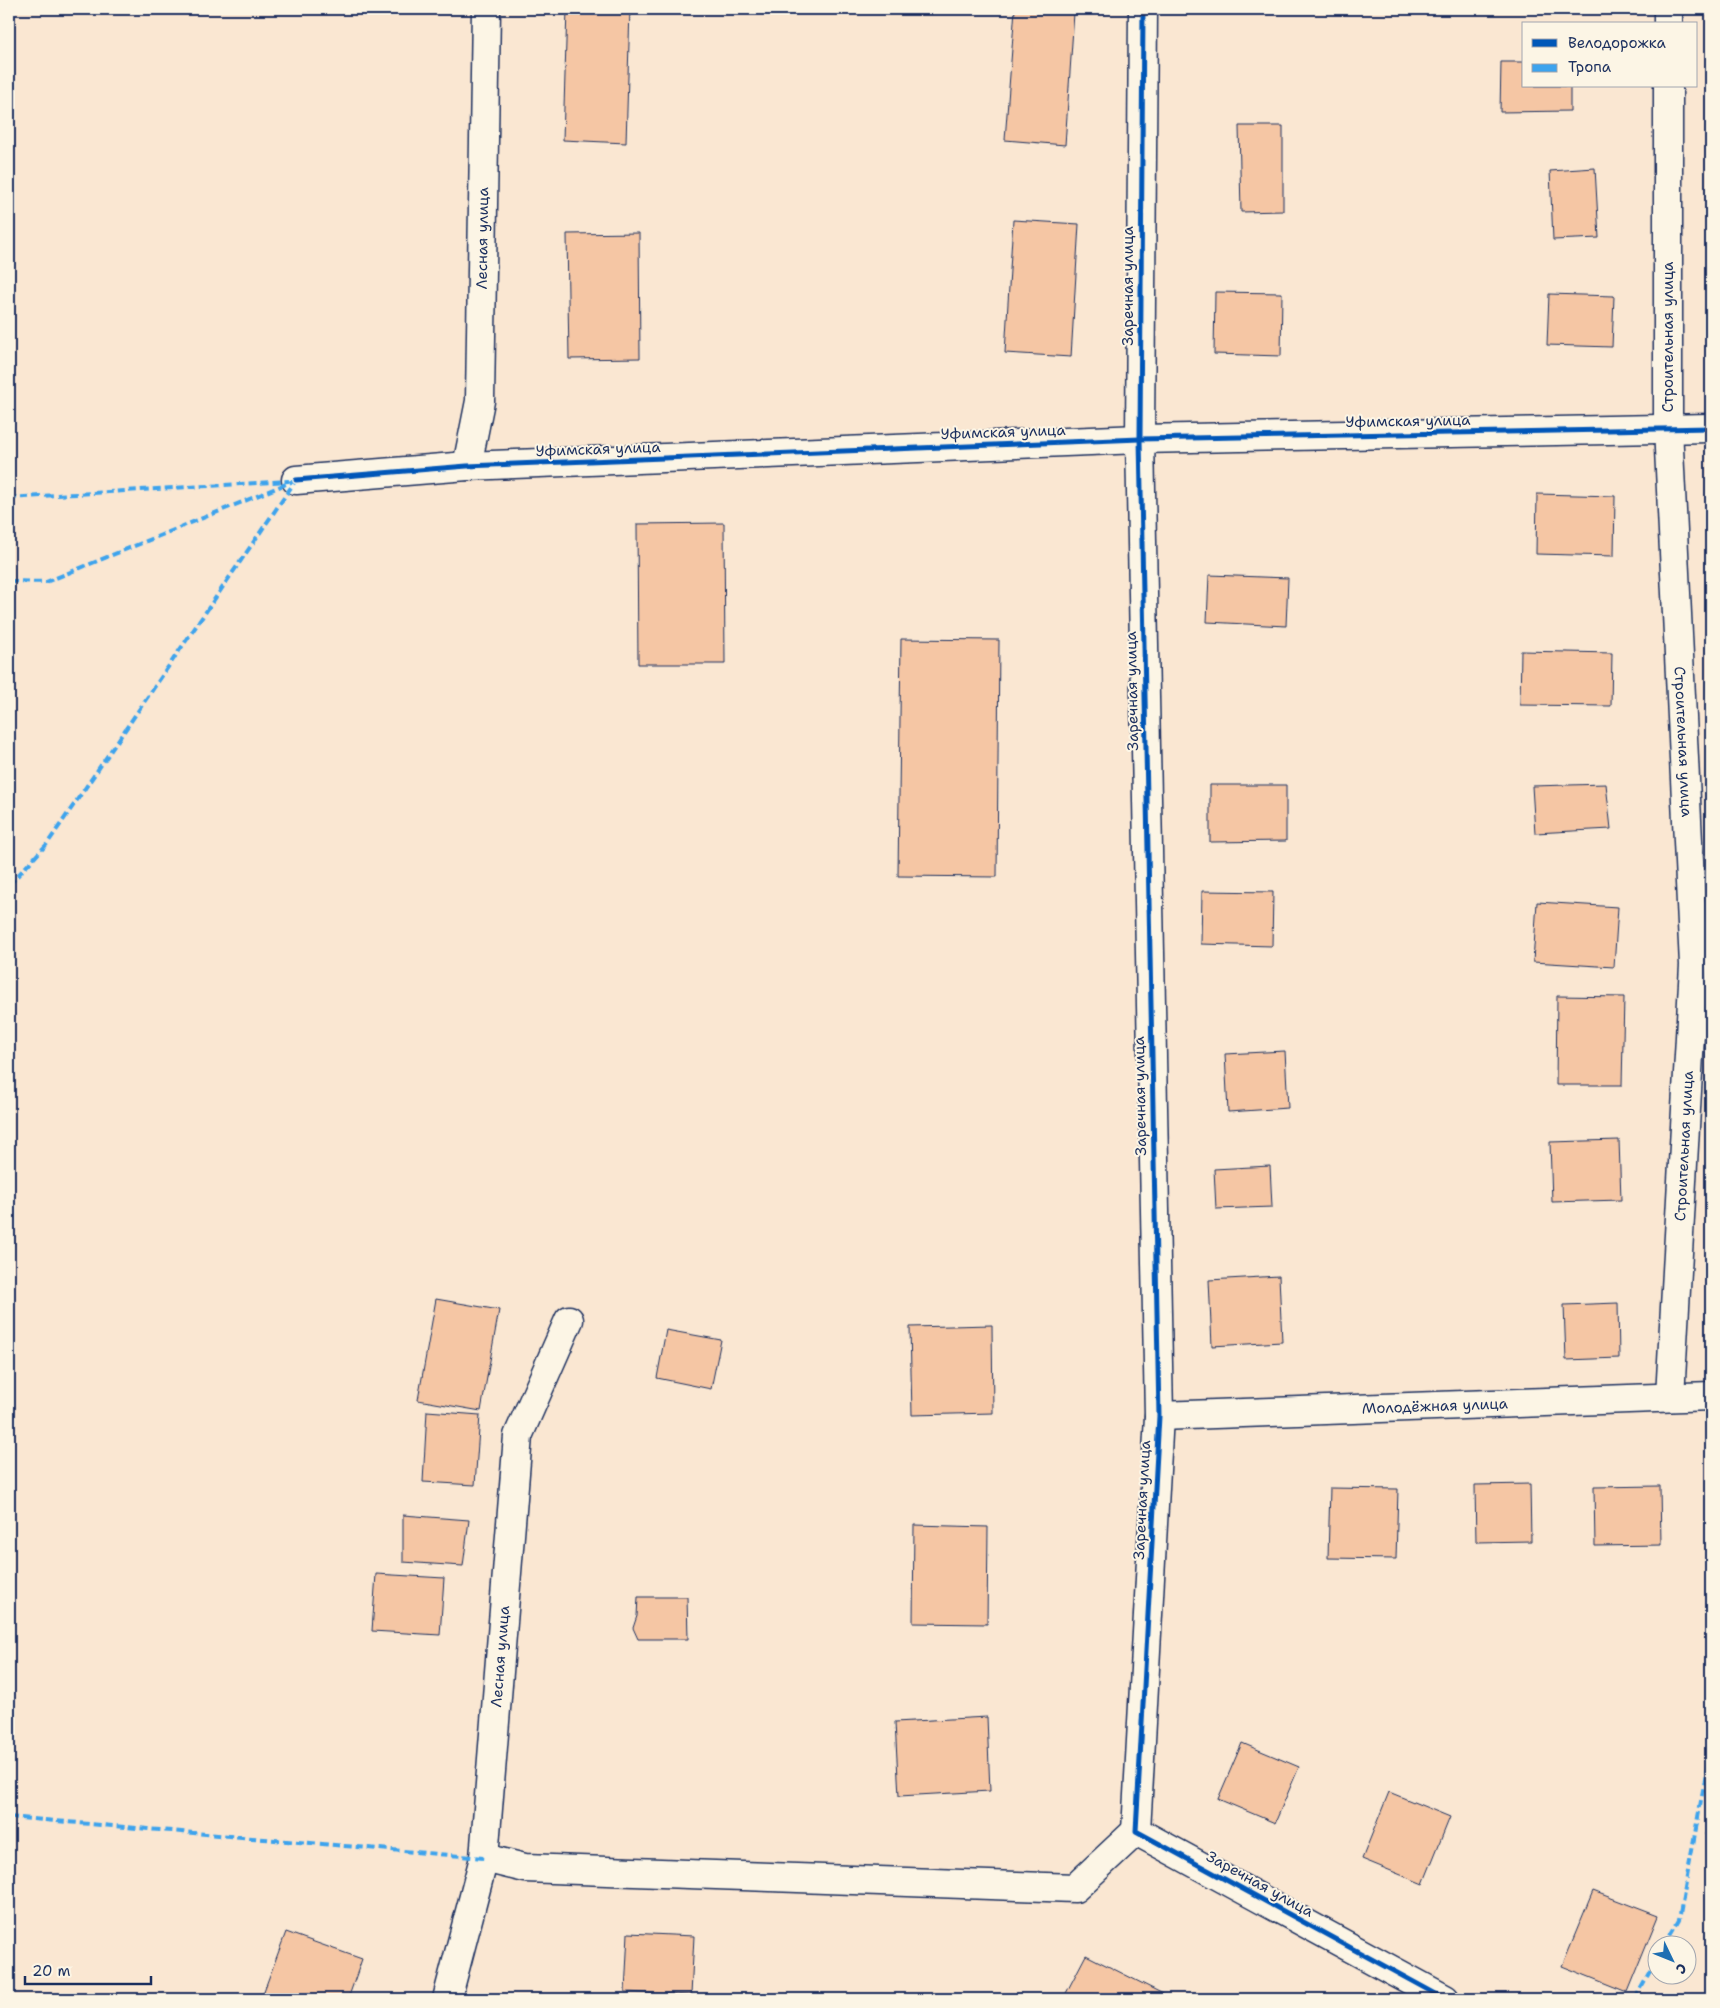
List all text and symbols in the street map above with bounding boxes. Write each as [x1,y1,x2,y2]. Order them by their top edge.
legend [1522,22,1698,88]
text: Велодорожка [1568,33,1667,53]
text: Тропа [1568,57,1612,77]
street label: Лесная улица [472,186,493,290]
street label: Заречная улица [1118,226,1138,346]
street label: Строительная улица [1658,261,1678,412]
street label: Уфимская улица [1345,410,1471,432]
street label: Уфимская улица [940,420,1067,444]
street label: Уфимская улица [535,437,662,461]
street label: Заречная улица [1121,630,1143,751]
street label: Строительная улица [1670,666,1697,818]
street label: Заречная улица [1129,1035,1151,1156]
street label: Строительная улица [1670,1070,1698,1222]
street label: Молодёжная улица [1361,1393,1509,1419]
street label: Заречная улица [1129,1439,1155,1560]
street label: Лесная улица [486,1604,514,1708]
street label: Заречная улица [1203,1846,1318,1922]
north arrow [1648,1936,1698,1986]
scale bar [25,1953,151,1985]
text: С [1672,1960,1691,1978]
text: 20 m [32,1961,71,1981]

